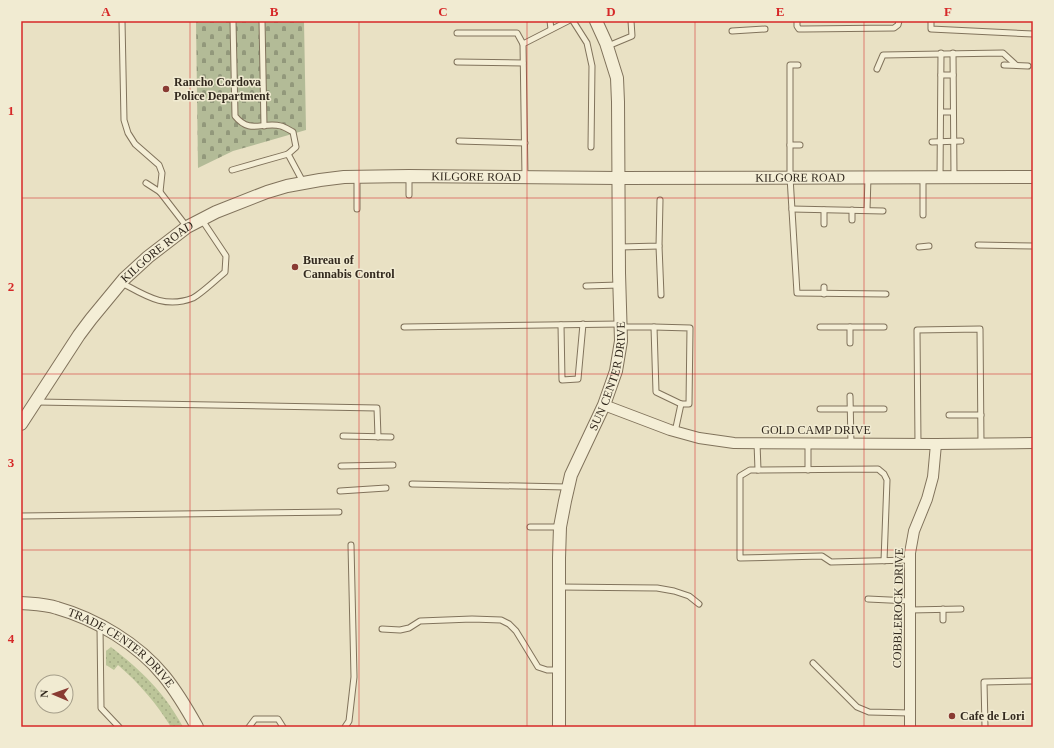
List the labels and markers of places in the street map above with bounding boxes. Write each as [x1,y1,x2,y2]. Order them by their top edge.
place label: Rancho Cordova Police Department [174,75,270,103]
marker: Rancho Cordova Police Department [161,84,171,94]
place label: Bureau of Cannabis Control [303,253,395,281]
marker: Bureau of Cannabis Control [290,262,300,272]
place label: Cafe de Lori [960,709,1025,723]
marker: Cafe de Lori [947,711,957,721]

